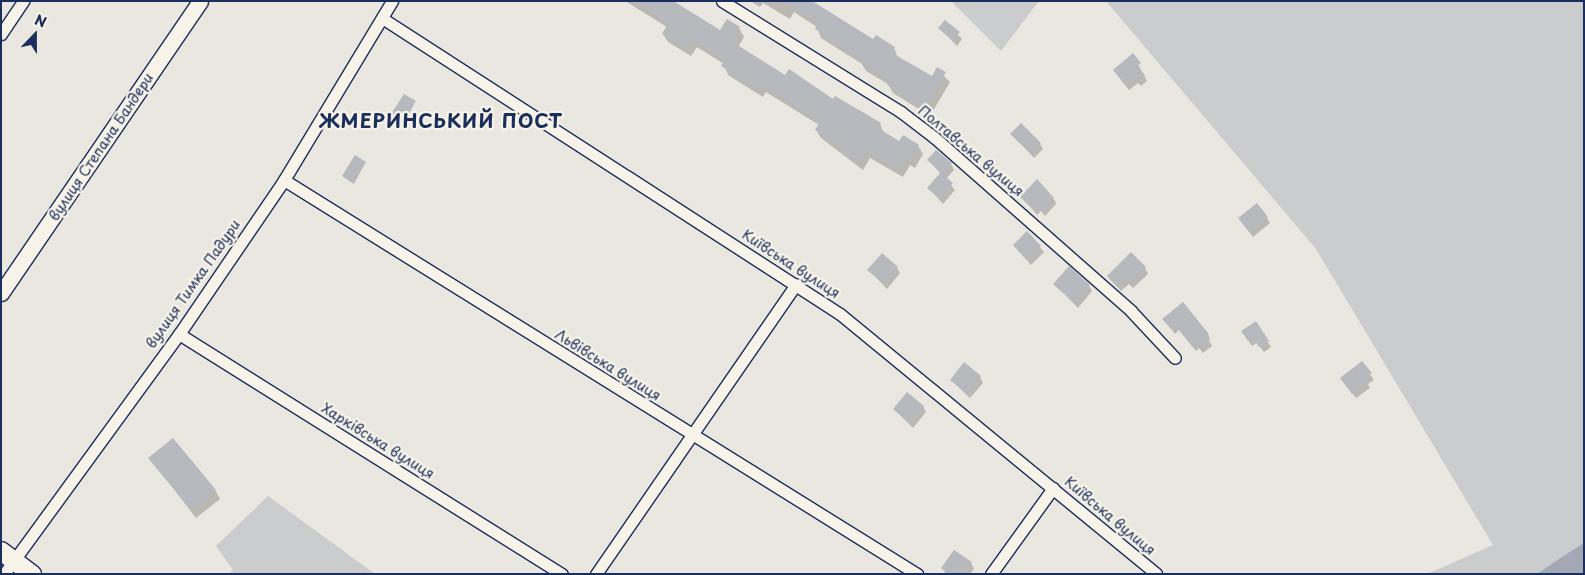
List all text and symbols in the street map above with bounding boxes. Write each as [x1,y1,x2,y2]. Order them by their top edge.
text: N [32,9,50,32]
north arrow [10,10,60,60]
street label: вулиця Степана Бандери [45,70,157,224]
street label: Полтавська вулиця [915,102,1027,200]
district label: ЖМЕРИНСЬКИЙ ПОСТ [319,110,563,132]
street label: вулиця Тимка Падури [142,216,244,352]
street label: Київська вулиця [739,226,843,302]
street label: Львівська вулиця [552,326,664,404]
street label: Харківська вулиця [318,399,438,483]
street label: Київська вулиця [1061,473,1159,559]

